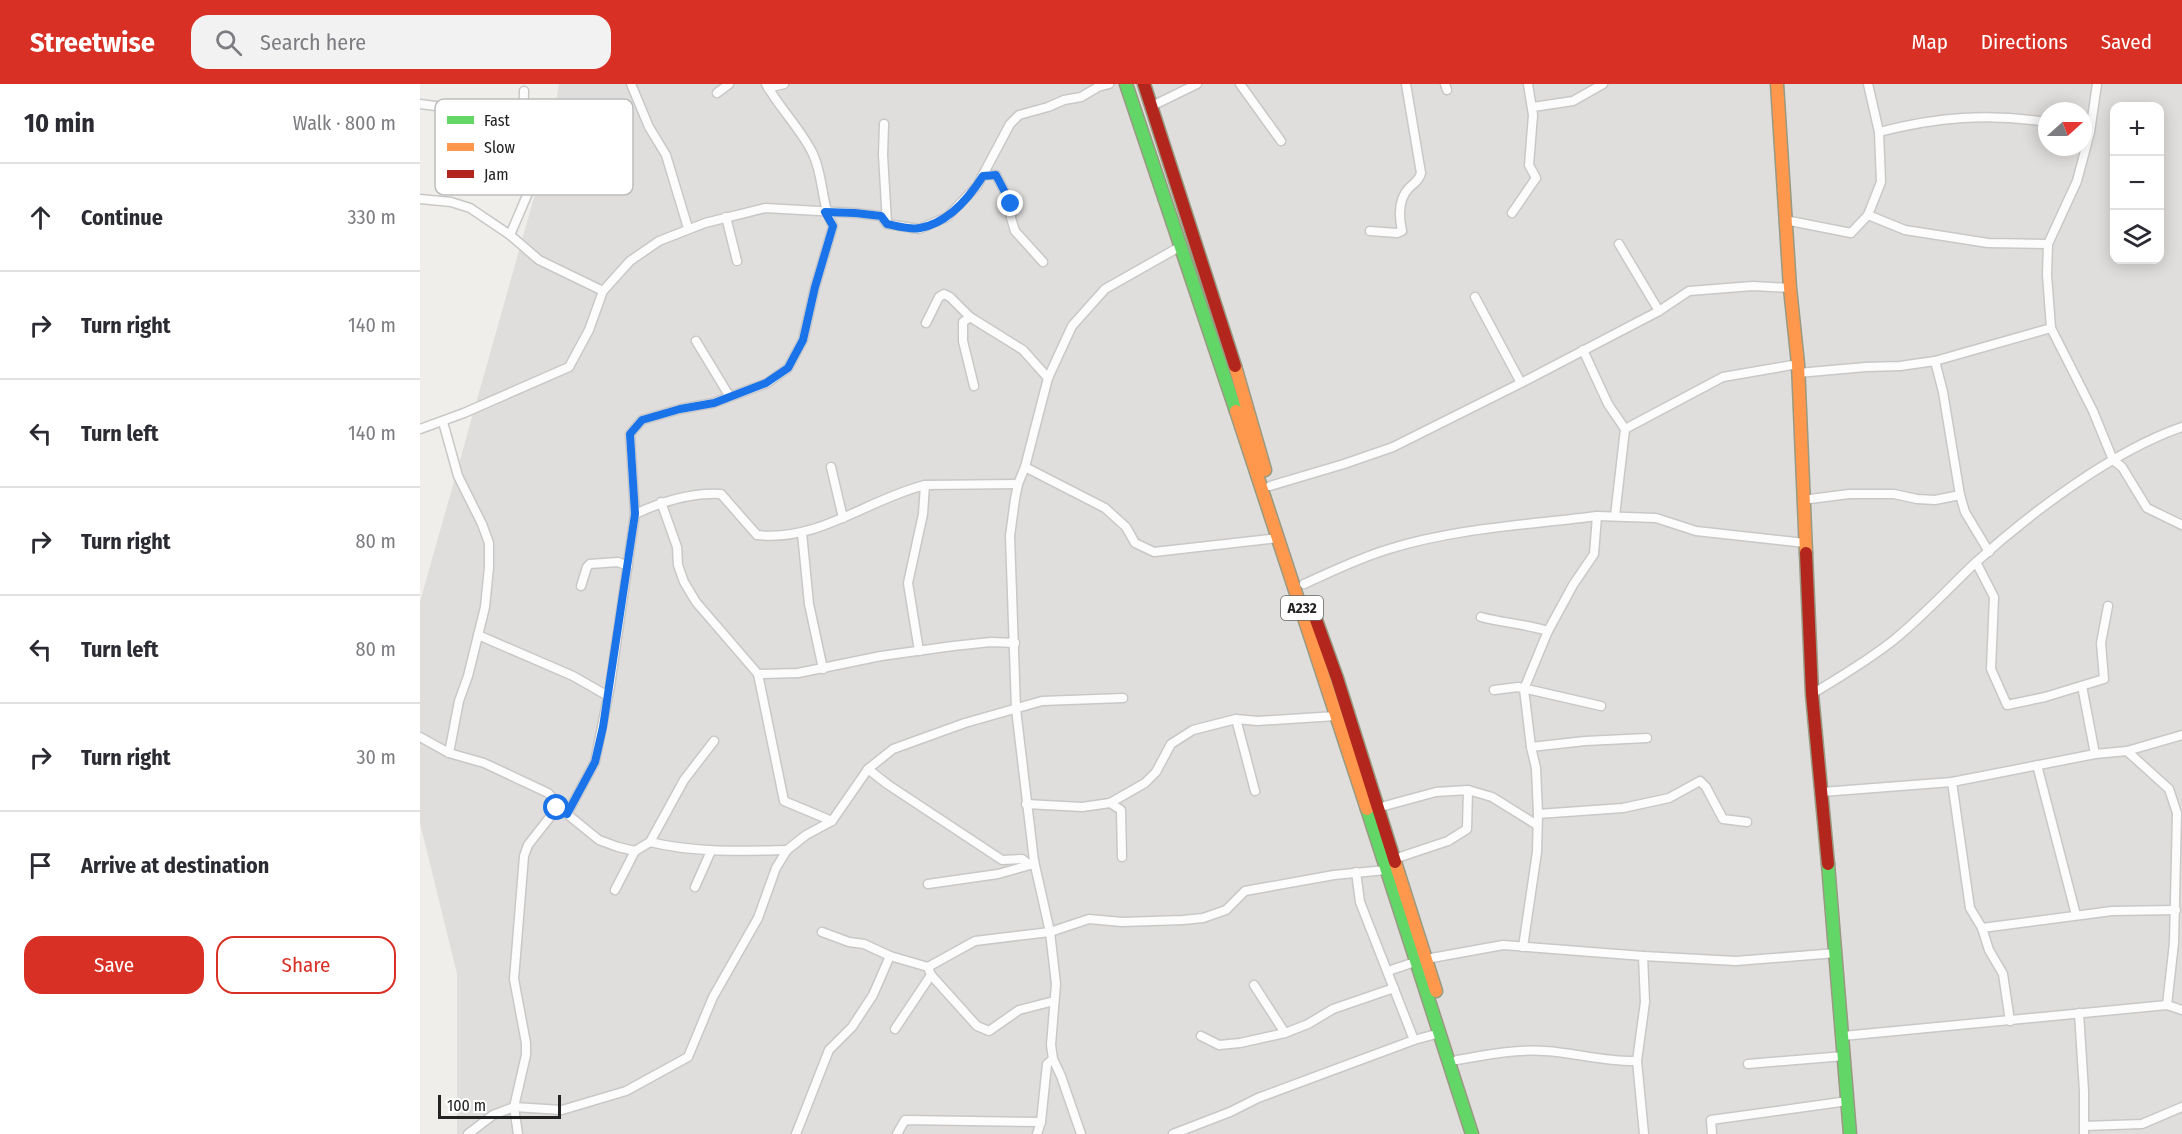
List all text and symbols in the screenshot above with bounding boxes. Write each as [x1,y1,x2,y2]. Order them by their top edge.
search box [191,15,611,69]
text: Streetwise [30,26,155,59]
icon: search [212,26,245,59]
text: Search here [260,29,366,56]
text: Map [1911,29,1948,55]
text: Directions [1981,29,2068,55]
text: Saved [2101,29,2152,55]
legend [435,99,633,195]
north arrow [2038,102,2092,156]
map controls [2110,102,2164,264]
button: + [2110,102,2164,156]
text: 10 min [24,108,95,139]
text: Walk · 800 m [293,111,396,135]
text: Fast [484,111,511,130]
text: Slow [484,138,515,157]
button: − [2110,156,2164,210]
text: Jam [484,165,509,184]
route end [997,190,1023,216]
icon: ahead [24,201,57,234]
text: Continue [81,204,163,231]
text: 330 m [347,205,396,229]
button: layers [2110,210,2164,264]
icon: right [24,309,57,342]
text: Turn right [81,312,170,339]
text: 140 m [348,313,396,337]
icon: left [24,417,57,450]
text: Turn left [81,420,159,447]
text: 140 m [348,421,396,445]
icon: right [24,525,57,558]
text: Turn right [81,528,170,555]
text: 80 m [356,529,396,553]
road number: A232 [1281,596,1323,620]
icon: left [24,633,57,666]
text: Turn left [81,636,159,663]
text: 80 m [356,637,396,661]
icon: right [24,741,57,774]
text: Turn right [81,744,170,771]
text: 30 m [356,745,396,769]
route start [543,794,569,820]
icon: arrive [24,849,57,882]
text: Arrive at destination [81,852,269,879]
button: Save [24,936,204,994]
button: Share [216,936,396,994]
scale bar [438,1092,561,1120]
text: 100 m [447,1096,486,1115]

